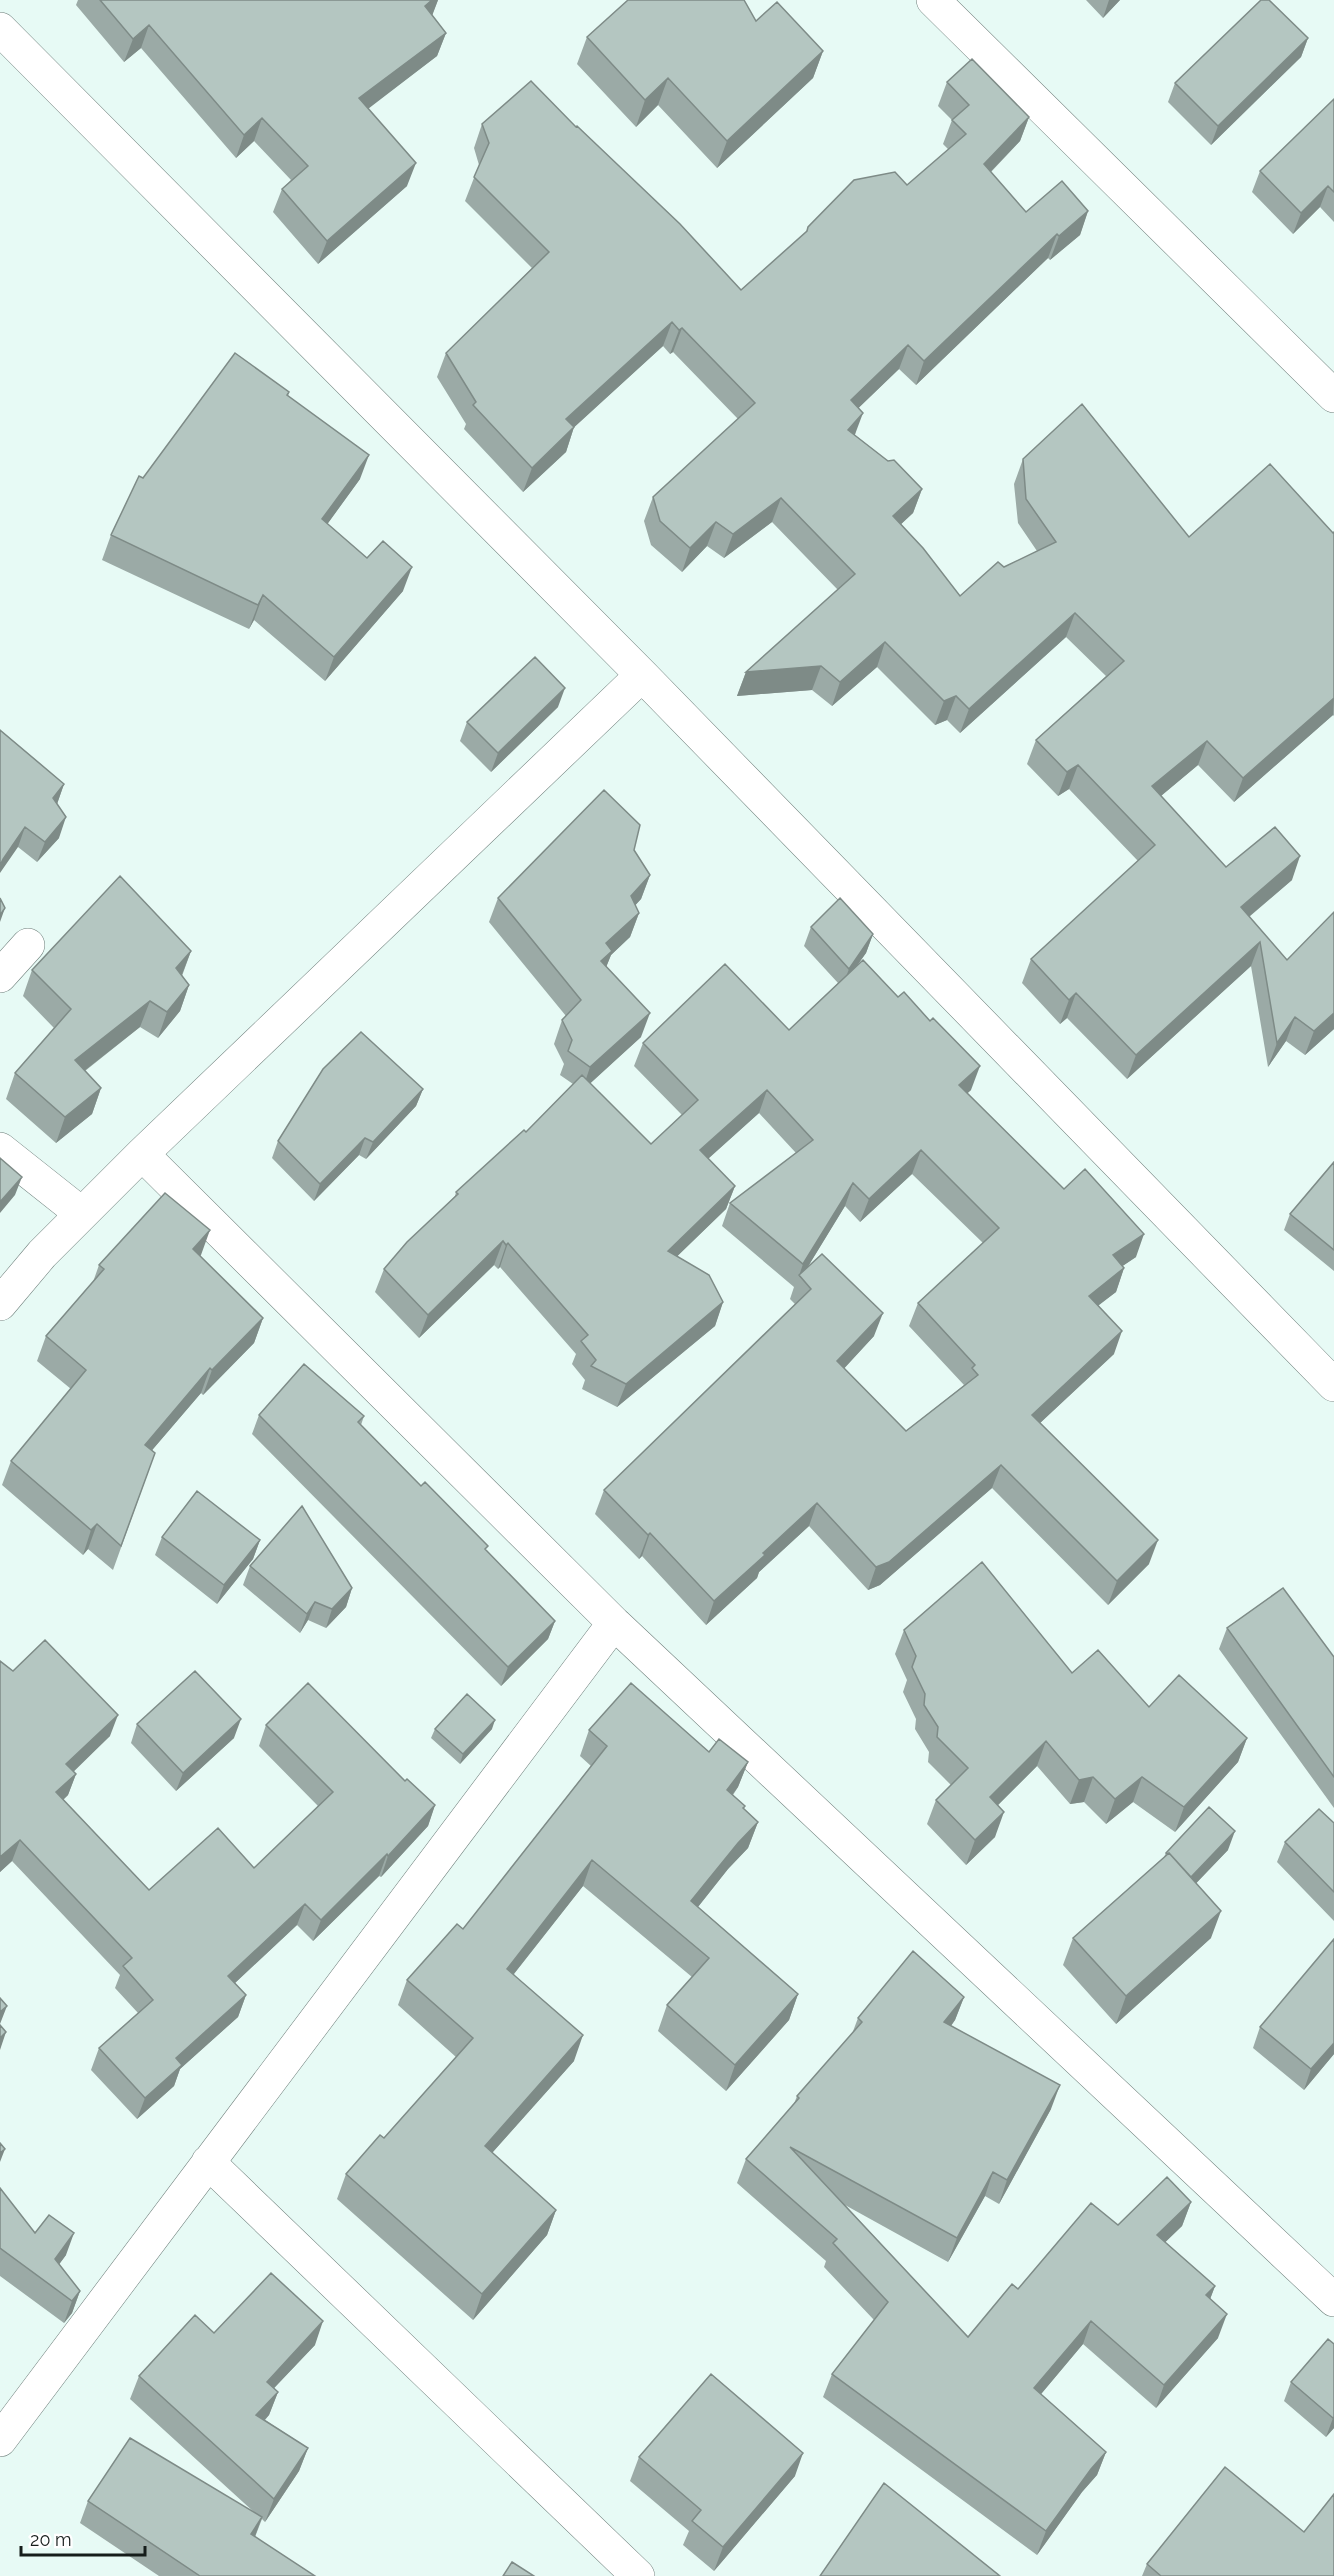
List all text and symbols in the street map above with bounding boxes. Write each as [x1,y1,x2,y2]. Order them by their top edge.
scale bar [21,2519,146,2557]
text: 20 m [30,2529,72,2550]

